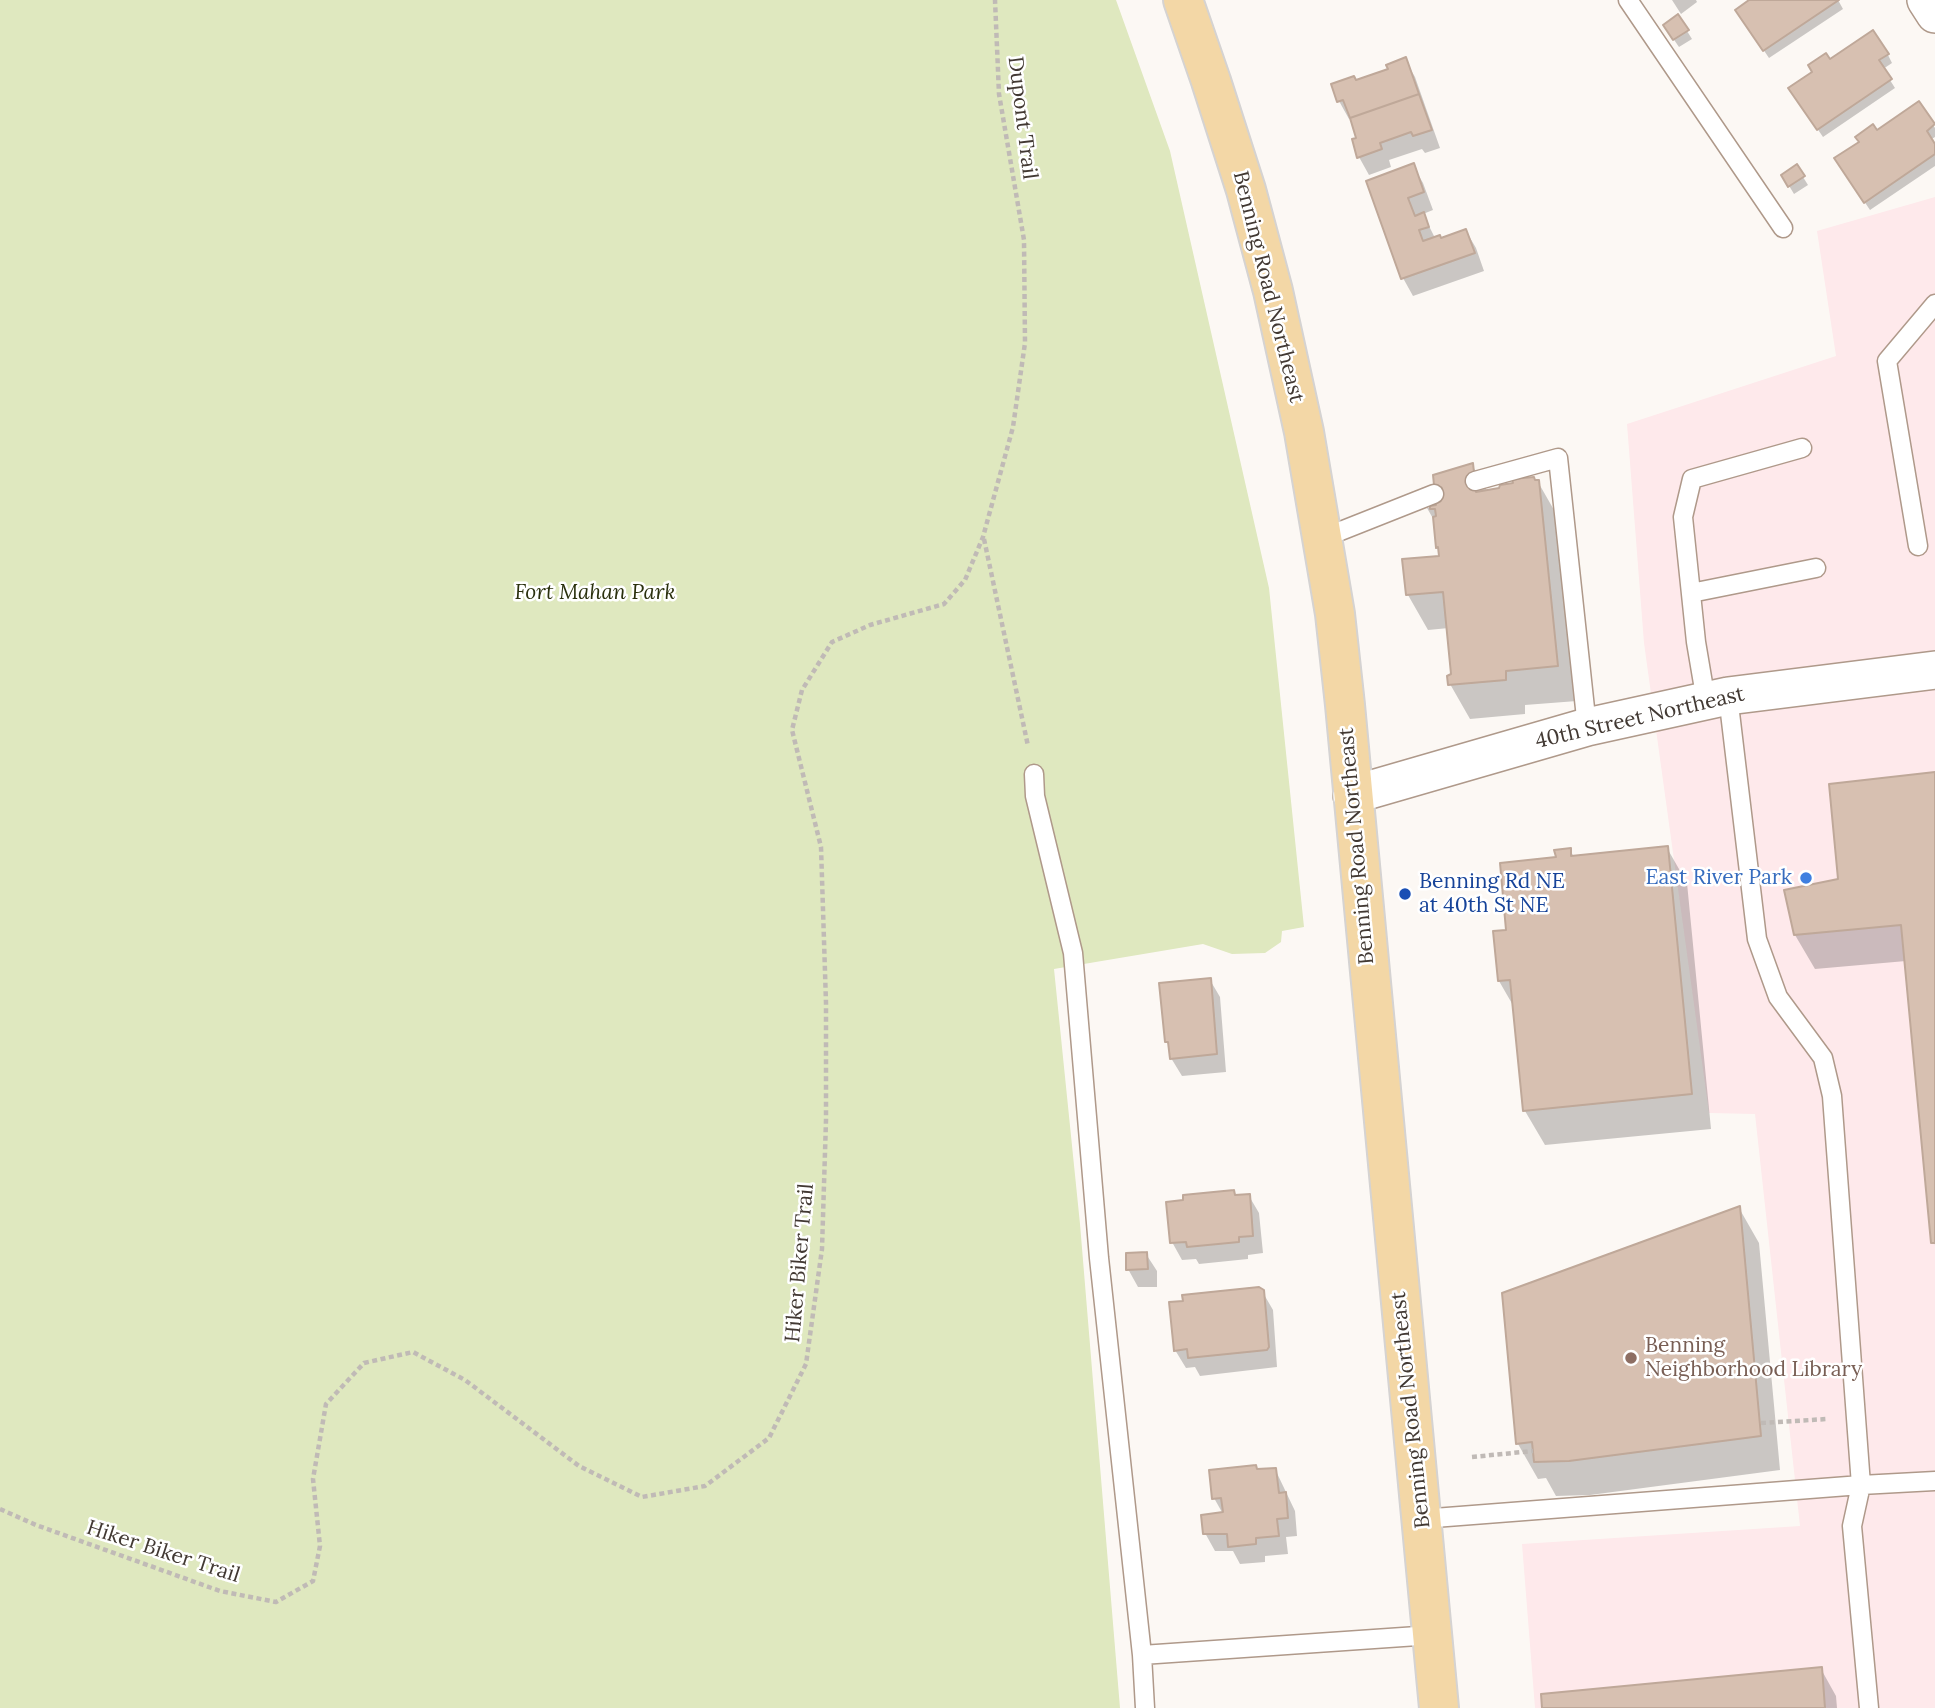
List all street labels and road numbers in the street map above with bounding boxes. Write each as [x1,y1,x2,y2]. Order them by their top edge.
street label: Dupont Trail [1002,55,1042,181]
street label: Benning Road Northeast [1227,168,1309,406]
street label: 40th Street Northeast [1533,682,1747,754]
street label: Benning Road Northeast [1334,726,1380,966]
street label: Hiker Biker Trail [780,1182,820,1344]
street label: Benning Road Northeast [1386,1290,1436,1530]
street label: Hiker Biker Trail [83,1515,243,1589]

